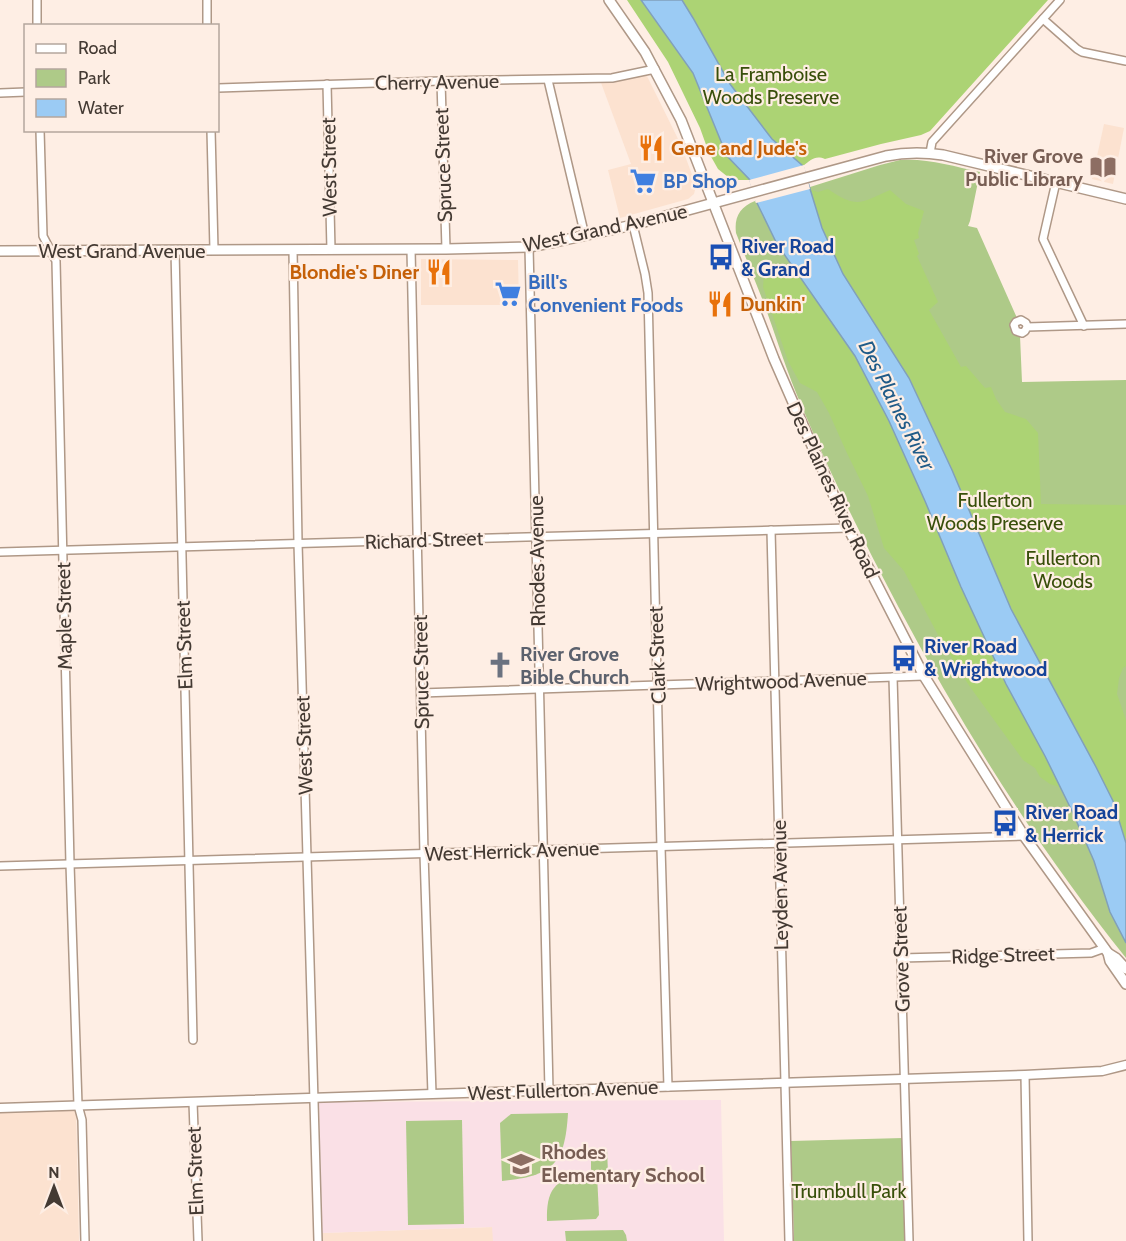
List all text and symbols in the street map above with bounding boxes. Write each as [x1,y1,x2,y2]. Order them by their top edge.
legend [24,24,219,132]
text: Road [78,37,117,59]
park label: La Framboise Woods Preserve [703,62,839,109]
text: Park [78,67,111,89]
street label: Cherry Avenue [375,69,499,95]
text: Water [78,97,124,119]
street label: Spruce Street [429,107,457,223]
street label: West Street [316,117,342,217]
restaurant icon: Gene and Jude's [636,133,666,163]
place label: Gene and Jude's [671,136,807,160]
place label: River Grove Public Library [965,144,1083,191]
library icon: River Grove Public Library [1088,152,1118,182]
supermarket icon: BP Shop [628,166,658,196]
place label: BP Shop [663,169,737,193]
street label: West Grand Avenue [521,199,689,257]
place label: River Road & Grand [741,234,834,281]
street label: West Grand Avenue [38,239,206,263]
bus stop icon: River Road & Grand [706,242,736,272]
restaurant icon: Blondie's Diner [424,257,454,287]
place label: Blondie's Diner [289,260,419,284]
place label: Bill's Convenient Foods [528,270,683,317]
supermarket icon: Bill's Convenient Foods [493,279,523,309]
restaurant icon: Dunkin' [705,289,735,319]
place label: Dunkin' [740,292,806,316]
water label: Des Plaines River [854,336,941,476]
street label: Des Plaines River Road [782,398,884,582]
park label: Fullerton Woods Preserve [927,488,1063,535]
street label: Rhodes Avenue [524,495,550,627]
street label: Richard Street [364,526,484,554]
park label: Fullerton Woods [1026,546,1100,593]
street label: Maple Street [51,562,77,670]
street label: Elm Street [170,600,198,690]
street label: Clark Street [643,605,671,704]
street label: Spruce Street [408,614,434,729]
place label: River Road & Wrightwood [924,634,1048,681]
place label: River Grove Bible Church [520,642,629,689]
bus stop icon: River Road & Wrightwood [889,643,919,673]
church icon: River Grove Bible Church [485,650,515,680]
street label: Wrightwood Avenue [695,666,867,696]
street label: West Street [290,695,318,795]
place label: River Road & Herrick [1025,800,1118,847]
bus stop icon: River Road & Herrick [990,808,1020,838]
street label: Leyden Avenue [767,820,793,950]
street label: West Herrick Avenue [424,836,600,866]
street label: Grove Street [887,905,915,1012]
street label: Ridge Street [951,941,1055,969]
street label: West Fullerton Avenue [467,1075,659,1105]
street label: Elm Street [181,1126,209,1216]
place label: Rhodes Elementary School [541,1140,705,1187]
school or university icon: Rhodes Elementary School [506,1149,536,1179]
north arrow [24,1157,84,1217]
text: N [48,1163,60,1182]
park label: Trumbull Park [792,1179,906,1203]

